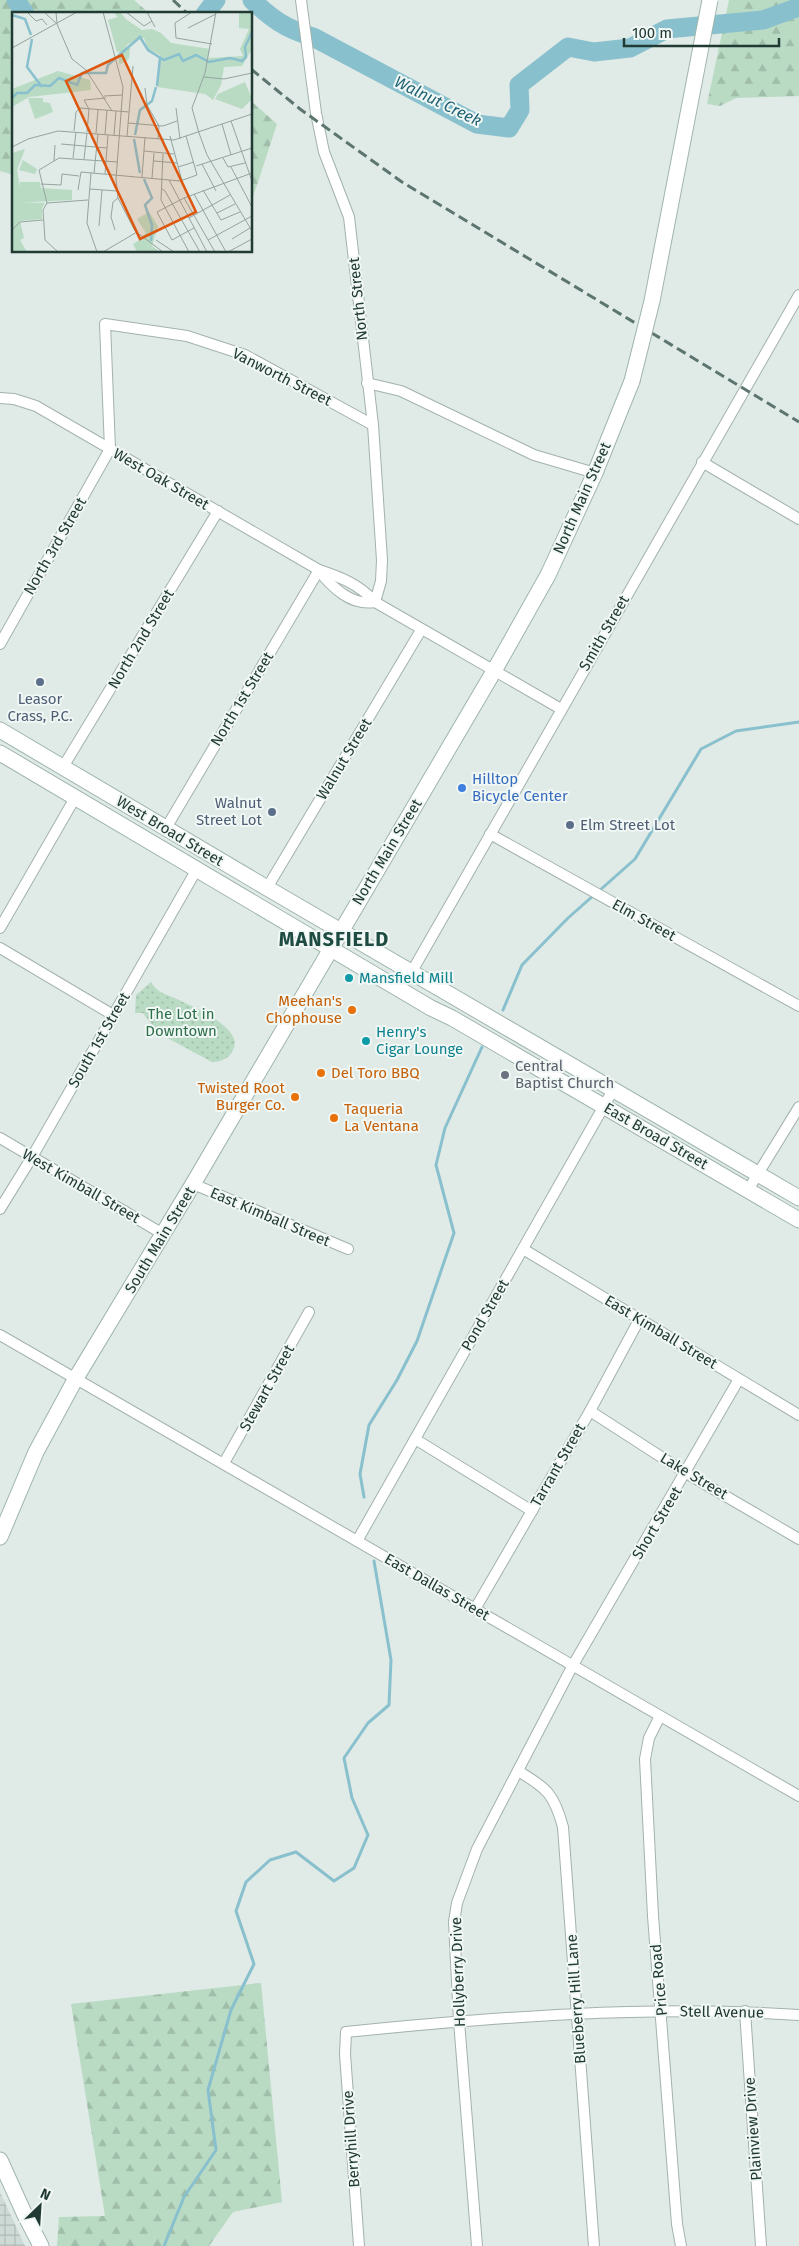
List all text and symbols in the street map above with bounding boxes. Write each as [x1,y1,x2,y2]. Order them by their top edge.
inset map [12,12,252,252]
scale bar [624,15,779,47]
text: 100 m [632,24,672,42]
water label: Walnut Creek [391,72,485,130]
street label: North Street [345,256,371,342]
street label: Vanworth Street [229,344,335,410]
street label: North Main Street [549,439,615,557]
street label: West Oak Street [110,444,213,514]
street label: North 3rd Street [20,494,90,598]
street label: North 2nd Street [104,586,178,692]
street label: Smith Street [575,592,633,674]
street label: North 1st Street [207,648,277,749]
marker: Leasor Crass, P.C. [34,676,46,688]
place label: Leasor Crass, P.C. [7,690,73,725]
street label: Walnut Street [313,714,376,803]
place label: Hilltop Bicycle Center [472,770,568,805]
marker: Hilltop Bicycle Center [456,782,468,794]
street label: West Broad Street [113,792,227,870]
place label: Walnut Street Lot [196,794,263,829]
street label: North Main Street [348,795,426,908]
marker: Walnut Street Lot [266,806,278,818]
place label: Elm Street Lot [580,816,676,834]
marker: Elm Street Lot [564,819,576,831]
street label: Elm Street [609,895,679,945]
district label: MANSFIELD [279,927,389,951]
place label: Mansfield Mill [359,969,454,987]
marker: Mansfield Mill [343,972,355,984]
street label: South 1st Street [64,988,134,1091]
place label: Meehan's Chophouse [266,992,342,1027]
marker: Meehan's Chophouse [346,1004,358,1016]
park label: The Lot in Downtown [145,1005,217,1040]
place label: Henry's Cigar Lounge [376,1023,463,1058]
marker: Henry's Cigar Lounge [360,1035,372,1047]
place label: Central Baptist Church [515,1057,614,1092]
place label: Del Toro BBQ [331,1064,420,1082]
marker: Del Toro BBQ [315,1067,327,1079]
marker: Central Baptist Church [499,1069,511,1081]
place label: Twisted Root Burger Co. [198,1079,286,1114]
marker: Twisted Root Burger Co. [289,1091,301,1103]
street label: East Broad Street [601,1099,712,1173]
place label: Taqueria La Ventana [344,1100,419,1135]
marker: Taqueria La Ventana [328,1112,340,1124]
street label: West Kimball Street [19,1145,144,1227]
street label: South Main Street [121,1183,199,1297]
street label: East Kimball Street [207,1184,333,1251]
street label: Pond Street [457,1276,513,1354]
street label: East Kimball Street [601,1291,721,1373]
street label: Stewart Street [236,1341,298,1434]
street label: Tarrant Street [527,1420,589,1510]
street label: Lake Street [657,1449,732,1504]
street label: Short Street [628,1483,686,1563]
street label: East Dallas Street [381,1550,493,1625]
street label: Hollyberry Drive [447,1917,469,2027]
street label: Blueberry Hill Lane [562,1933,590,2065]
street label: Price Road [647,1943,671,2017]
street label: Stell Avenue [680,2002,764,2022]
street label: Plainview Drive [740,2077,766,2181]
street label: Berryhill Drive [339,2090,363,2188]
north arrow [15,2181,65,2231]
text: N [37,2185,53,2204]

